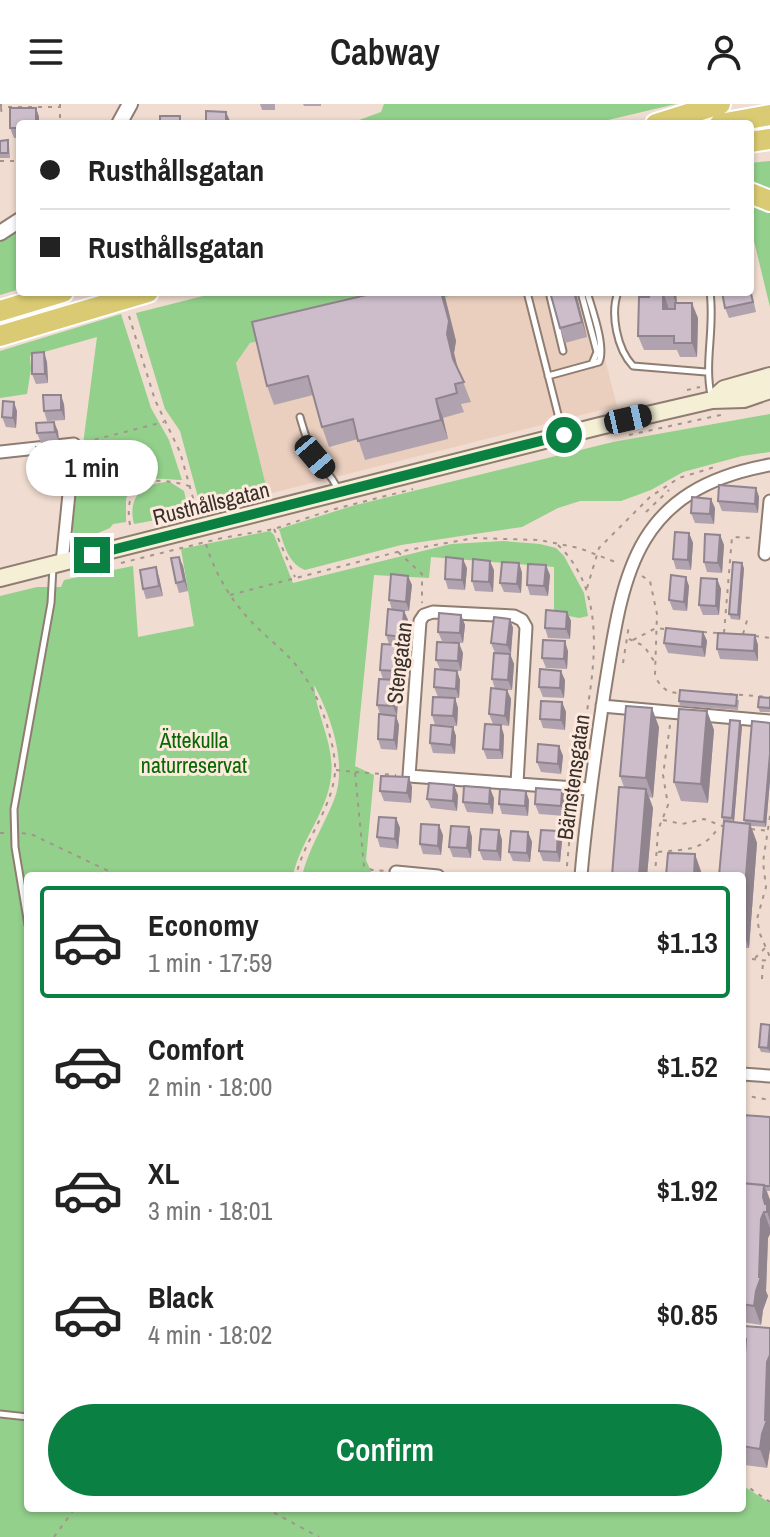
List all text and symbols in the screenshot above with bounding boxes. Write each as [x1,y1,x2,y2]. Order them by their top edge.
text: Cabway [330,28,440,76]
icon: menu [24,30,68,74]
icon: person [702,30,746,74]
text: Rusthållsgatan [88,150,264,190]
text: Rusthållsgatan [88,227,264,267]
car [602,402,654,436]
route start [546,417,582,453]
car [290,431,340,483]
callout: 1 min [26,439,158,495]
text: 1 min [65,450,119,485]
street label: Rusthållsgatan [149,474,273,532]
route end [74,537,110,573]
street label: Stengatan [379,620,419,706]
street label: Bärnstensgatan [549,712,597,842]
park label: Ättekulla naturreservat [141,725,247,780]
text: Economy [148,905,259,945]
icon: car [52,906,124,978]
text: $1.13 [656,922,718,962]
text: 1 min · 17:59 [148,945,272,980]
text: Comfort [148,1029,244,1069]
icon: car [52,1030,124,1102]
text: $1.52 [656,1046,718,1086]
text: 2 min · 18:00 [148,1069,272,1104]
text: XL [148,1153,179,1193]
icon: car [52,1154,124,1226]
text: $1.92 [656,1170,718,1210]
text: 3 min · 18:01 [148,1193,272,1228]
text: Black [148,1277,214,1317]
icon: car [52,1278,124,1350]
text: $0.85 [656,1294,718,1334]
text: 4 min · 18:02 [148,1317,272,1352]
button: Confirm [48,1404,722,1496]

